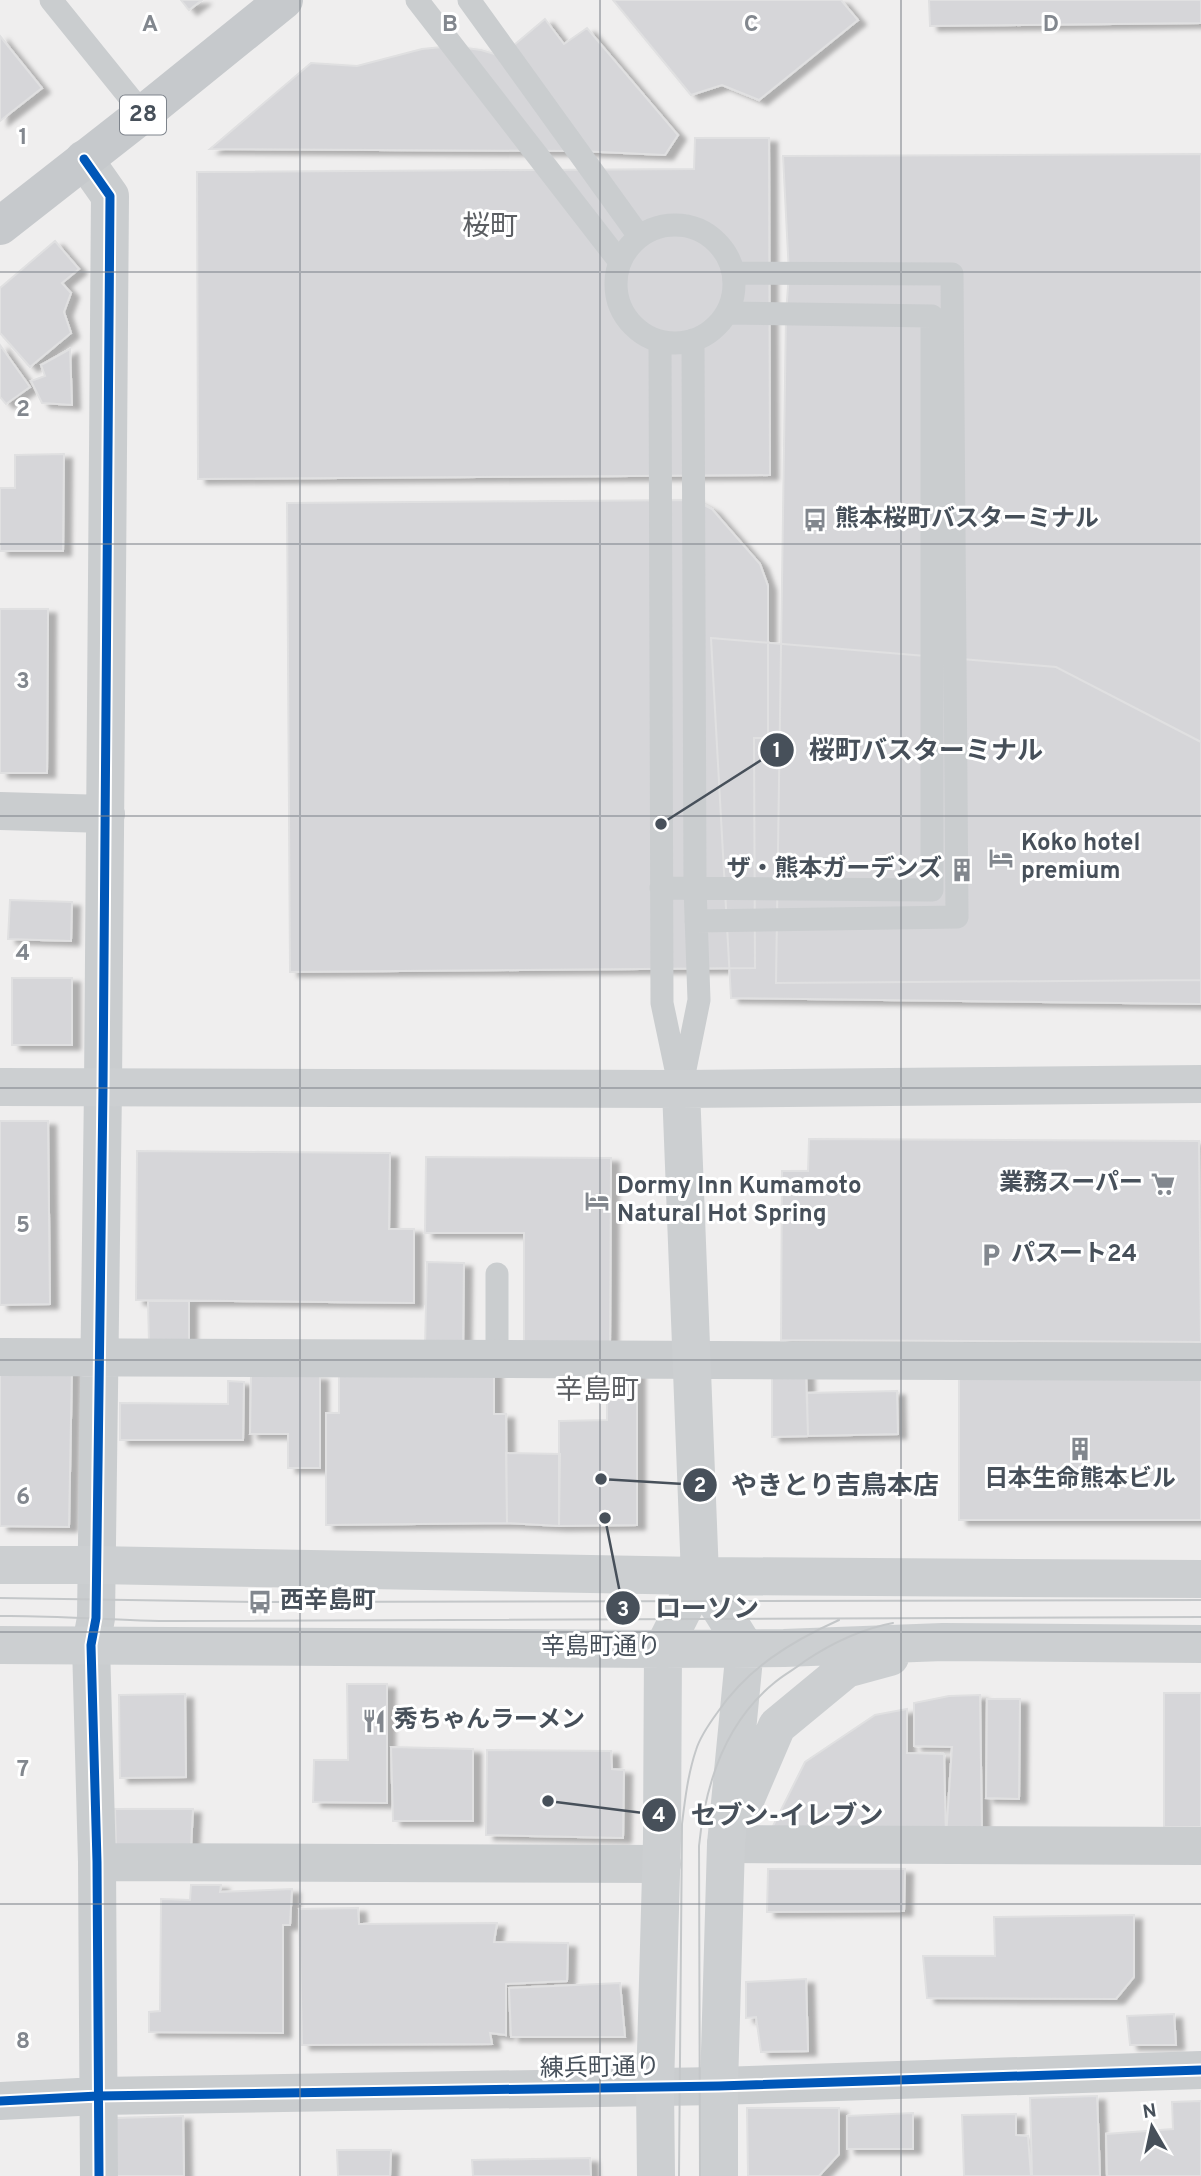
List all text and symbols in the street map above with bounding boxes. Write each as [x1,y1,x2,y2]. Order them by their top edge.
text: A [142,11,158,40]
text: B [442,11,458,40]
text: C [744,11,758,40]
text: D [1043,11,1059,40]
road number: 28 [120,96,166,134]
text: 1 [18,124,28,153]
district label: 桜町 [462,210,518,246]
text: 2 [16,396,30,425]
place label: 熊本桜町バスターミナル [835,505,1099,535]
bus stop icon: 熊本桜町バスターミナル [801,506,829,534]
text: 3 [16,668,30,697]
callout: 桜町バスターミナル [760,726,1057,773]
text: 桜町バスターミナル [809,736,1043,769]
text: 1 [773,738,781,765]
place label: Koko hotel premium [1021,829,1140,887]
hotel icon: Koko hotel premium [987,844,1015,872]
place label: ザ・熊本ガーデンズ [726,855,942,885]
building icon: ザ・熊本ガーデンズ [948,856,976,884]
text: 4 [16,940,30,969]
place label: 業務スーパー [999,1169,1143,1199]
supermarket icon: 業務スーパー [1149,1170,1177,1198]
place label: Dormy Inn Kumamoto Natural Hot Spring [617,1172,861,1230]
hotel icon: Dormy Inn Kumamoto Natural Hot Spring [583,1187,611,1215]
text: 5 [16,1212,30,1241]
place label: パスート24 [1011,1240,1137,1270]
parking icon: パスート24 [977,1241,1005,1269]
district label: 辛島町 [555,1374,639,1410]
building icon: 日本生命熊本ビル [1066,1435,1094,1463]
callout: やきとり吉鳥本店 [682,1461,953,1508]
place label: 日本生命熊本ビル [984,1465,1176,1495]
text: やきとり吉鳥本店 [731,1471,939,1504]
text: 2 [694,1473,706,1500]
text: 6 [16,1484,30,1513]
callout: ローソン [606,1585,773,1632]
place label: 西辛島町 [280,1587,376,1617]
bus stop icon: 西辛島町 [246,1588,274,1616]
text: ローソン [655,1594,759,1627]
text: 3 [617,1597,629,1624]
street label: 辛島町通り [541,1633,661,1663]
place label: 秀ちゃんラーメン [394,1706,585,1736]
restaurant icon: 秀ちゃんラーメン [360,1707,388,1735]
text: 7 [17,1756,29,1785]
callout: セブン-イレブン [641,1791,897,1838]
text: セブン-イレブン [691,1801,883,1834]
text: 4 [652,1803,666,1830]
text: 8 [16,2028,30,2057]
street label: 練兵町通り [540,2053,660,2085]
north arrow [1117,2092,1187,2162]
text: N [1141,2099,1158,2125]

